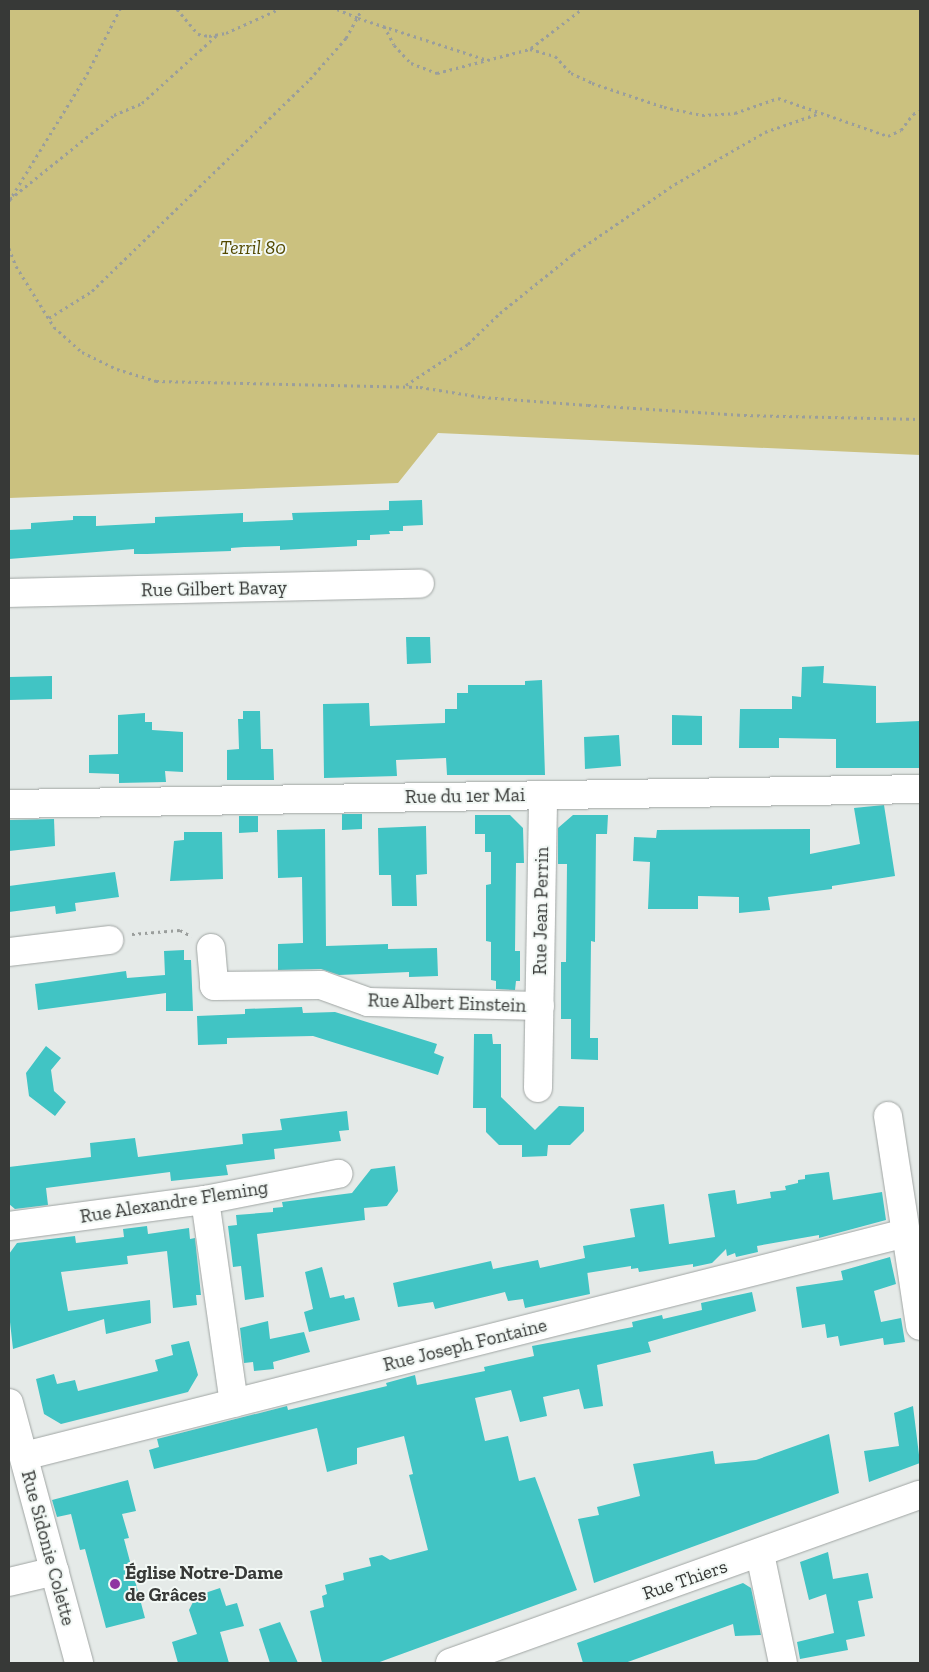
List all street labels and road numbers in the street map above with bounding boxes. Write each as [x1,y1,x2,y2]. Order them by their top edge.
street label: Rue Gilbert Bavay [141,576,287,602]
street label: Rue du 1er Mai [404,784,526,808]
street label: Rue Jean Perrin [528,846,554,976]
street label: Rue Albert Einstein [367,989,527,1017]
street label: Rue Alexandre Fleming [78,1176,270,1228]
street label: Rue Joseph Fontaine [381,1314,549,1376]
street label: Rue Sidonie Colette [16,1468,80,1628]
street label: Rue Thiers [639,1555,731,1605]

